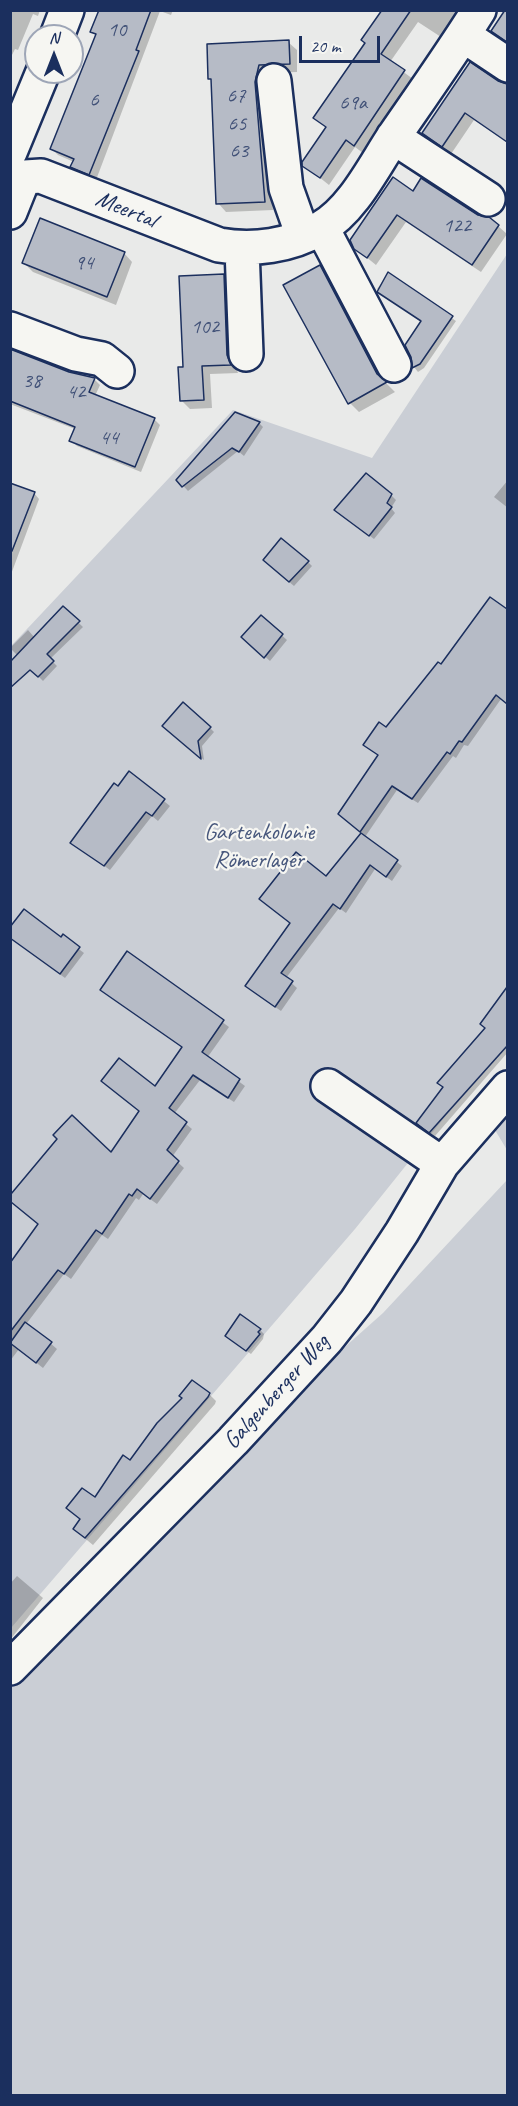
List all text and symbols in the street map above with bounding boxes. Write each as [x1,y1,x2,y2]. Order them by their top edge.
house number: 10 [108,17,126,43]
north arrow [24,24,84,84]
scale bar [302,24,383,62]
text: N [49,28,59,48]
text: 20 m [310,35,341,57]
house number: 67 [227,83,245,109]
house number: 6 [89,87,99,113]
house number: 69a [339,90,367,116]
house number: 65 [228,111,246,137]
house number: 63 [230,138,248,164]
street label: Meertal [91,185,161,235]
house number: 122 [443,213,471,239]
house number: 94 [75,250,93,276]
house number: 102 [191,314,219,340]
house number: 38 [23,368,41,394]
house number: 42 [67,379,85,405]
house number: 44 [100,425,118,451]
park label: Gartenkolonie Römerlager [204,819,314,875]
street label: Galgenberger Weg [218,1329,336,1455]

